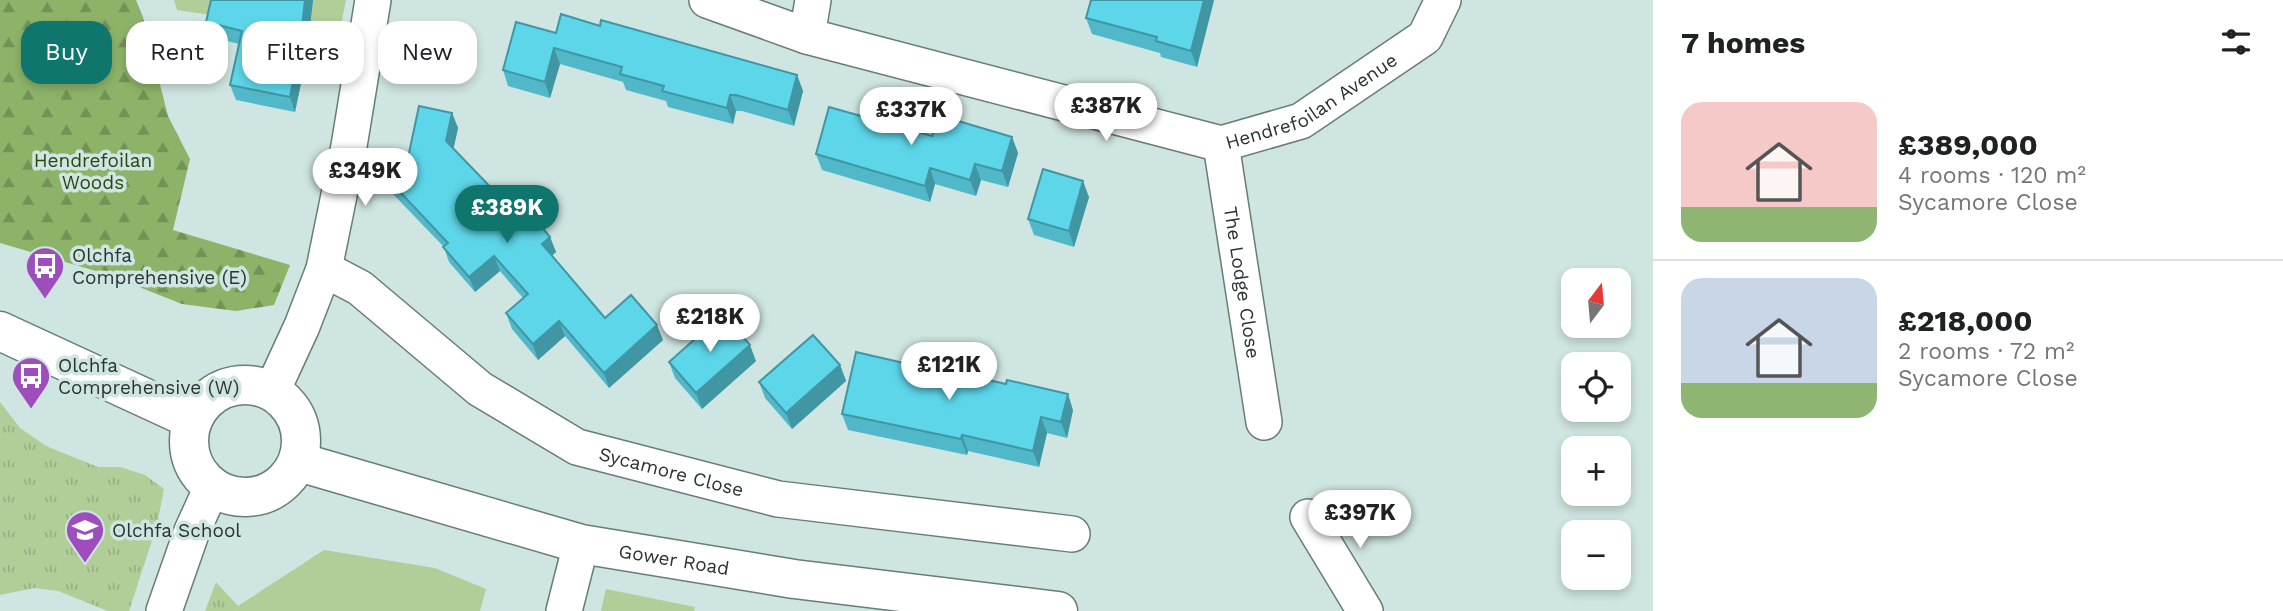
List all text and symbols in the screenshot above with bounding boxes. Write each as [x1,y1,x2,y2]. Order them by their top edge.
chip: Buy [21,21,112,84]
chip: Rent [126,21,228,84]
chip: Filters [242,21,364,84]
chip: New [378,21,477,84]
icon: filters [2217,23,2255,61]
text: 7 homes [1681,25,1805,60]
street label: Hendrefoilan Avenue [1223,48,1401,154]
pin: £387K [1057,83,1155,143]
pin: £337K [862,88,960,147]
text: £387K [1070,92,1142,119]
text: £337K [876,96,946,123]
text: £389,000 [1898,127,2038,162]
icon: home [1737,130,1821,214]
pin: £349K [316,148,414,208]
park label: Hendrefoilan Woods [34,149,152,194]
text: £349K [329,157,401,184]
text: 4 rooms · 120 m² [1898,162,2086,189]
pin: £389K [458,186,556,245]
text: Sycamore Close [1898,189,2078,216]
text: £389K [471,194,543,221]
street label: The Lodge Close [1219,205,1266,360]
place label: Olchfa Comprehensive (E) [72,244,247,289]
bus stop icon: Olchfa Comprehensive (E) [24,245,66,300]
north arrow [1561,268,1631,338]
map controls [1561,268,1631,590]
pin: £218K [661,294,759,354]
text: £218K [676,303,744,330]
text: £218,000 [1898,303,2033,338]
icon: home [1737,306,1821,390]
text: 2 rooms · 72 m² [1898,338,2074,365]
pin: £121K [900,342,998,402]
text: £121K [917,351,981,378]
button: locate [1561,352,1631,422]
place label: Olchfa Comprehensive (W) [58,354,239,399]
bus stop icon: Olchfa Comprehensive (W) [10,355,52,410]
text: Sycamore Close [1898,365,2078,392]
button: + [1561,436,1631,506]
street label: Sycamore Close [597,442,746,501]
pin: £397K [1311,490,1409,550]
text: £397K [1324,499,1396,526]
school or university icon: Olchfa School [64,509,106,564]
place label: Olchfa School [112,519,241,542]
button: − [1561,520,1631,590]
street label: Gower Road [617,539,731,580]

